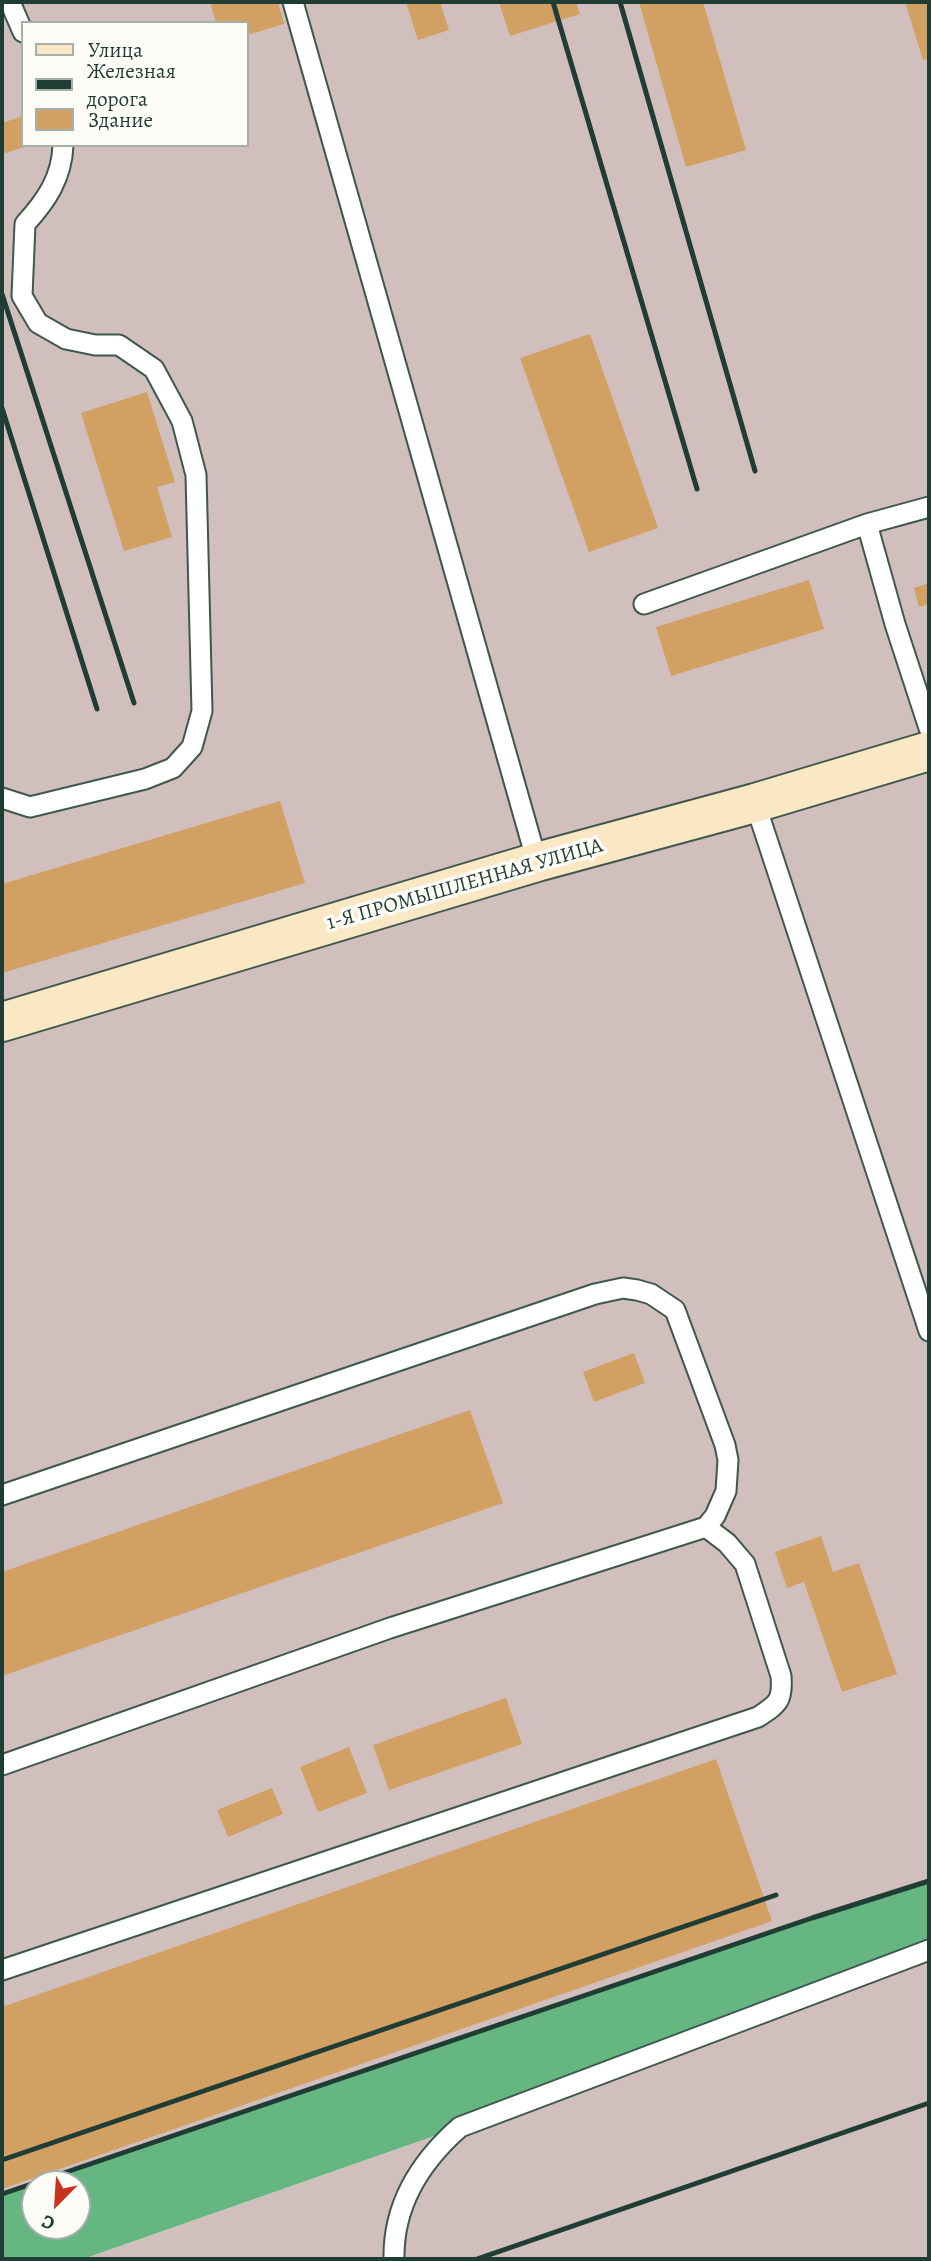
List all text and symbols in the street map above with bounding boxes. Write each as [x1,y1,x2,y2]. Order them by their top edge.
legend [21,21,248,147]
text: Улица [88,36,143,64]
text: Железная дорога [87,57,176,113]
text: Здание [88,106,153,134]
street label: 1-Я ПРОМЫШЛЕННАЯ УЛИЦА [324,833,606,937]
north arrow [21,2170,91,2240]
text: С [38,2208,59,2237]

